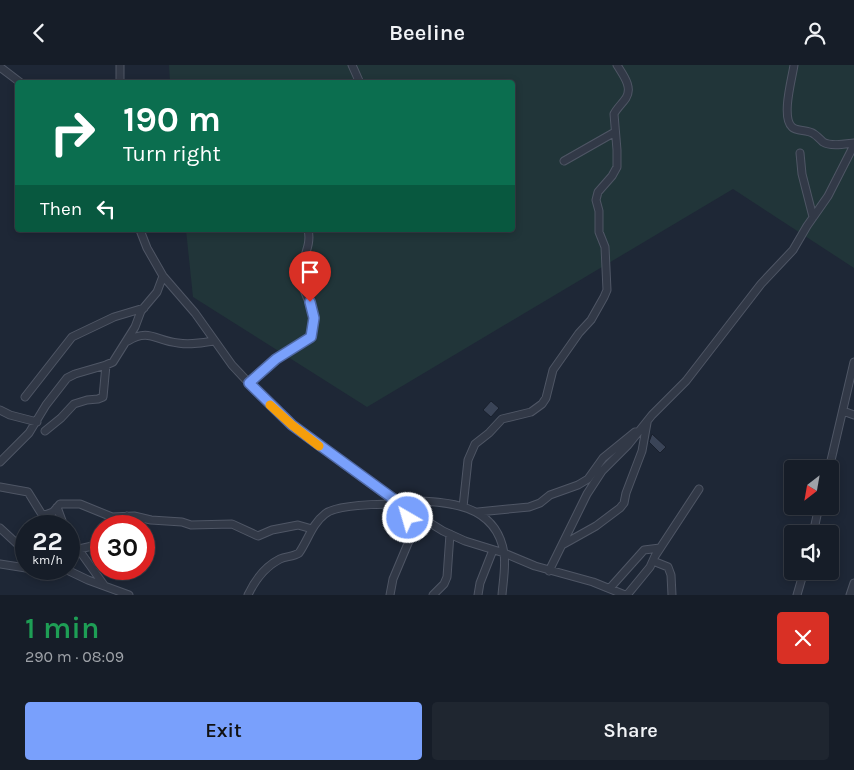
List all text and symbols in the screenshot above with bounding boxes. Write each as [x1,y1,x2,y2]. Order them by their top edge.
icon: back [25,19,53,47]
icon: person [801,19,829,47]
text: Beeline [389,20,465,46]
text: 190 m [123,99,221,140]
icon: right [40,100,105,165]
text: Turn right [123,141,221,167]
icon: left [92,195,120,223]
text: Then [40,198,82,220]
pin [289,251,331,302]
icon: arrive [296,258,324,286]
north arrow [784,460,839,515]
map controls [784,460,839,580]
position arrow [381,491,433,543]
speed limit sign: 30 [90,515,155,580]
button: sound [784,525,839,580]
text: 22 [32,527,63,556]
text: km/h [32,553,63,567]
text: 1 min [25,610,99,646]
button: close [777,612,829,664]
text: 290 m · 08:09 [25,647,124,666]
button: Exit [25,702,422,760]
button: Share [432,702,829,760]

